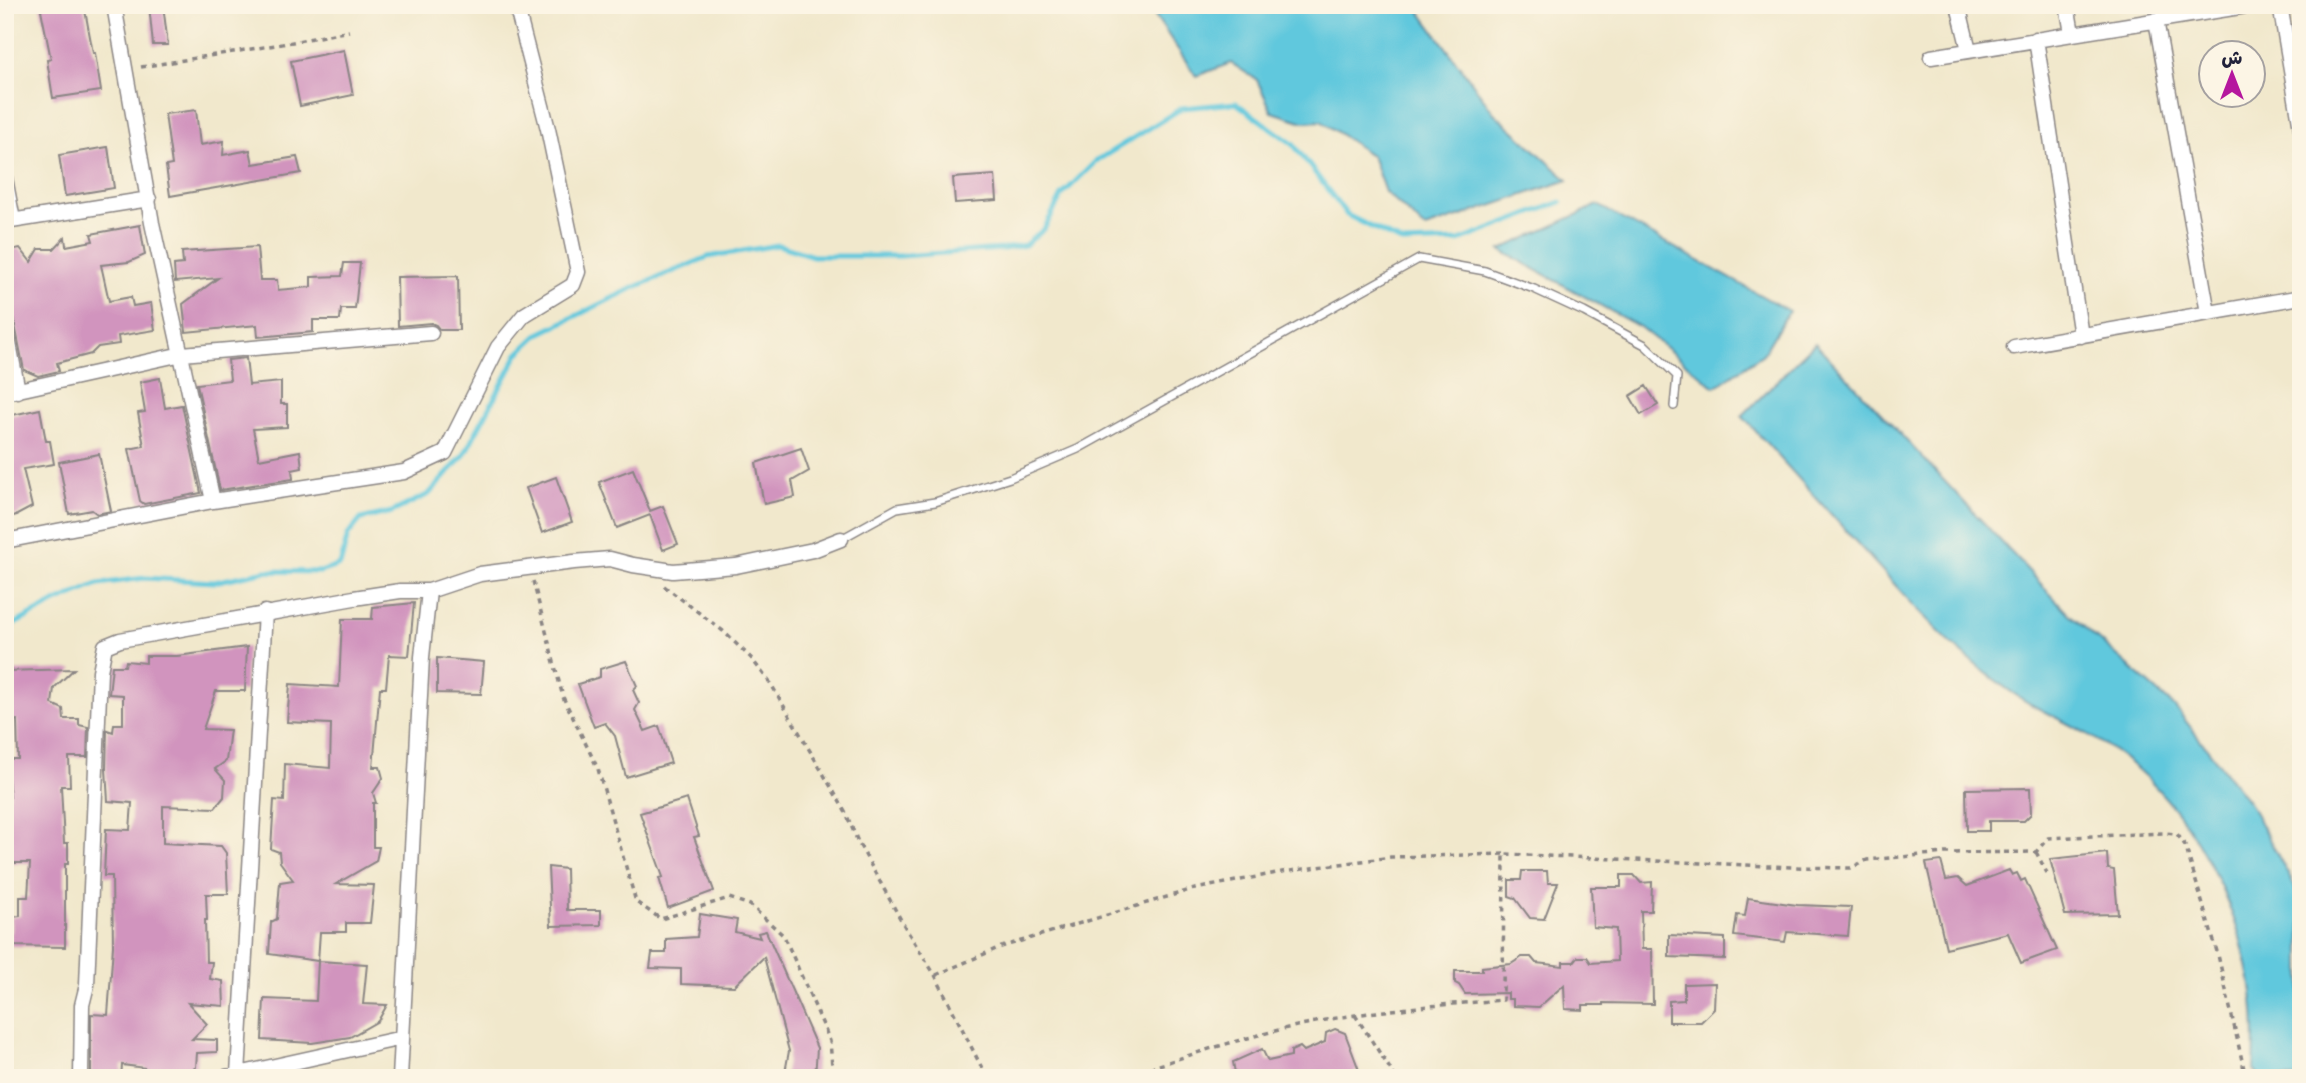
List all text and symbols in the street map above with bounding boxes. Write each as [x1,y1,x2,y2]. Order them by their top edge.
north arrow [2198,38,2268,108]
text: ش [2222,45,2243,70]

